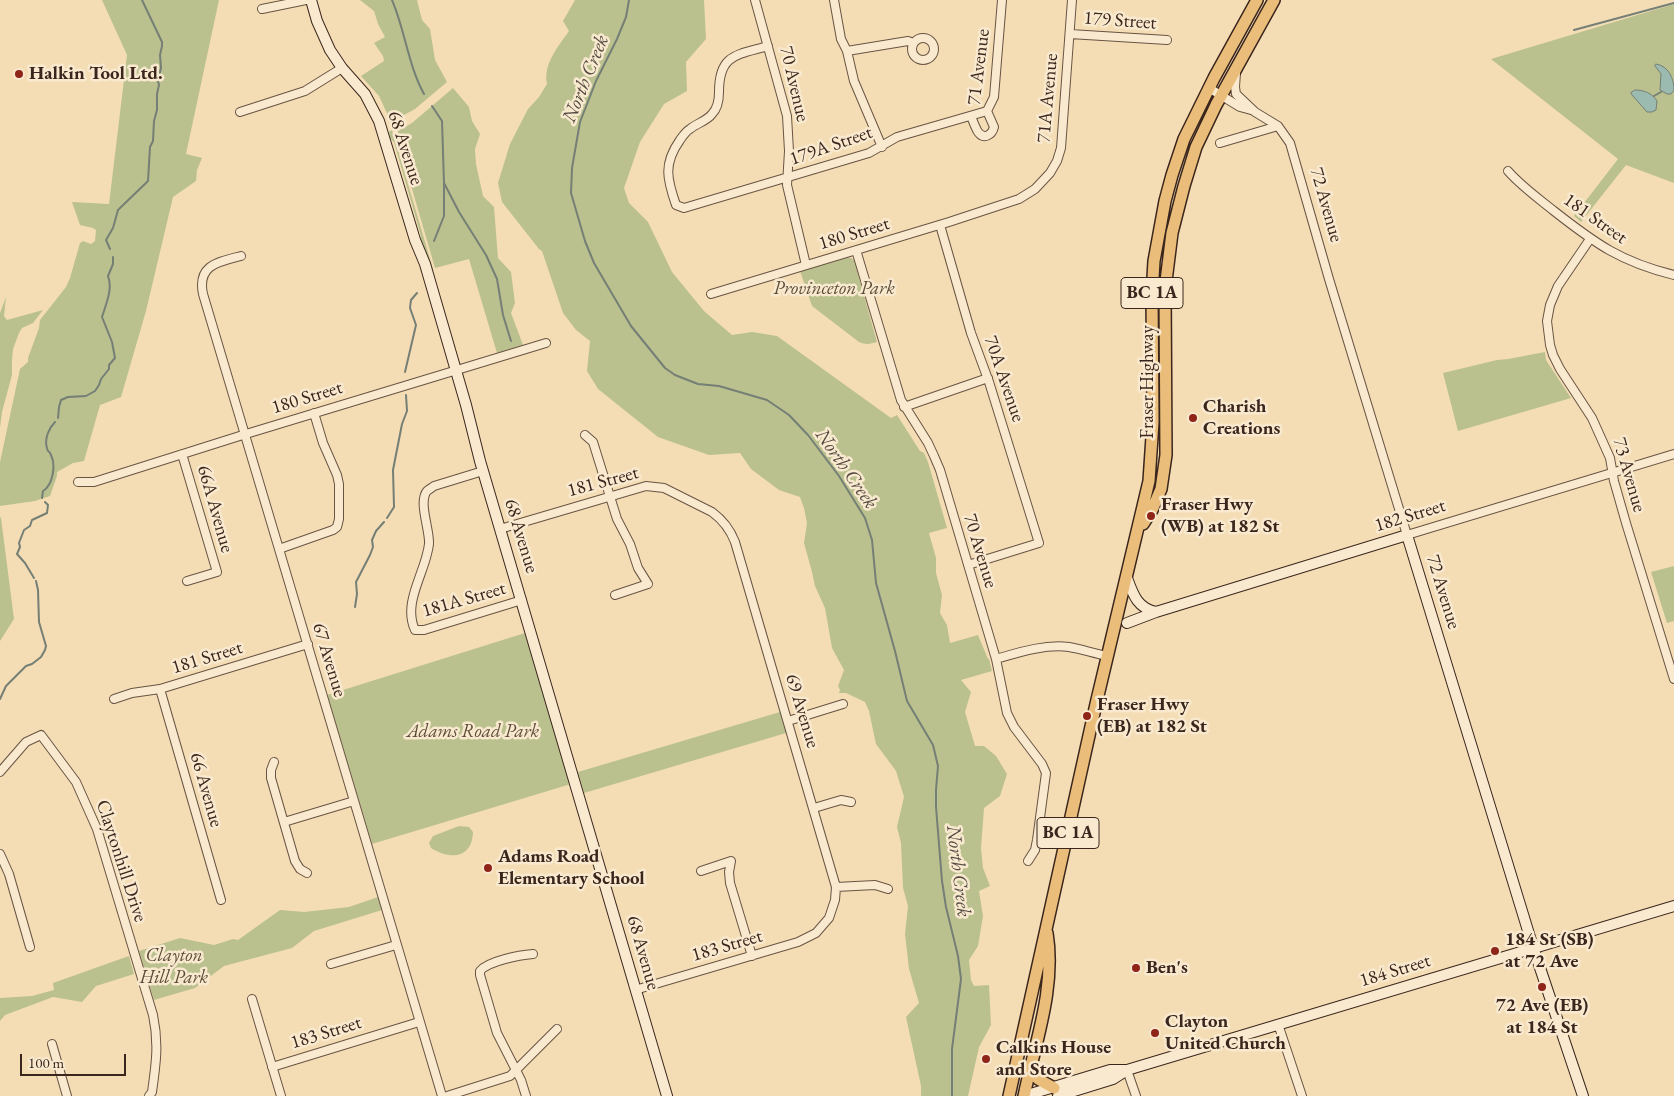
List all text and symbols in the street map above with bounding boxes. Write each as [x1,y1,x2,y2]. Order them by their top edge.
street label: 179 Street [1083,7,1157,35]
street label: 71 Avenue [963,28,995,106]
water label: North Creek [558,32,614,126]
street label: 70 Avenue [774,44,814,124]
street label: 71A Avenue [1033,52,1063,144]
place label: Halkin Tool Ltd. [29,63,163,85]
marker: Halkin Tool Ltd. [13,68,25,80]
street label: 68 Avenue [382,108,428,188]
street label: 179A Street [787,121,875,171]
street label: 72 Avenue [1304,165,1348,245]
street label: 181 Street [1559,189,1631,249]
street label: 180 Street [816,212,892,256]
park label: Provinceton Park [773,278,895,300]
road number: BC 1A [1121,278,1183,308]
street label: Fraser Highway [1137,325,1159,439]
street label: 70A Avenue [979,333,1029,425]
street label: 180 Street [269,376,345,420]
place label: Charish Creations [1203,396,1280,440]
marker: Charish Creations [1187,412,1199,424]
water label: North Creek [810,424,882,514]
street label: 73 Avenue [1607,435,1651,515]
street label: 181 Street [565,462,641,502]
street label: 66A Avenue [192,463,238,555]
place label: Fraser Hwy (WB) at 182 St [1161,494,1279,538]
street label: 182 Street [1372,494,1448,538]
street label: 68 Avenue [499,496,543,576]
marker: Fraser Hwy (WB) at 182 St [1145,510,1157,522]
street label: 70 Avenue [958,511,1002,591]
street label: 72 Avenue [1421,552,1465,632]
street label: 181A Street [419,577,509,623]
street label: 67 Avenue [307,620,351,700]
street label: 181 Street [169,636,245,680]
street label: 69 Avenue [780,671,824,751]
place label: Fraser Hwy (EB) at 182 St [1097,694,1207,738]
marker: Fraser Hwy (EB) at 182 St [1081,710,1093,722]
park label: Adams Road Park [407,721,539,743]
street label: 66 Avenue [184,750,228,830]
street label: Claytonhill Drive [91,797,151,925]
road number: BC 1A [1037,818,1099,848]
water label: North Creek [940,824,976,918]
place label: Adams Road Elementary School [498,846,645,890]
marker: Adams Road Elementary School [482,862,494,874]
street label: 68 Avenue [621,913,665,993]
street label: 183 Street [689,925,765,967]
place label: 184 St (SB) at 72 Ave [1505,929,1594,973]
park label: Clayton Hill Park [140,945,208,989]
marker: 184 St (SB) at 72 Ave [1489,945,1501,957]
street label: 184 Street [1357,949,1433,993]
place label: Ben's [1146,957,1188,979]
marker: Ben's [1130,962,1142,974]
marker: 72 Ave (EB) at 184 St [1536,981,1548,993]
place label: 72 Ave (EB) at 184 St [1496,995,1588,1039]
street label: 183 Street [288,1011,364,1055]
place label: Clayton United Church [1165,1011,1286,1055]
marker: Clayton United Church [1149,1027,1161,1039]
place label: Calkins House and Store [996,1037,1111,1081]
scale bar [22,1044,129,1076]
text: 100 m [28,1053,64,1072]
marker: Calkins House and Store [980,1053,992,1065]

